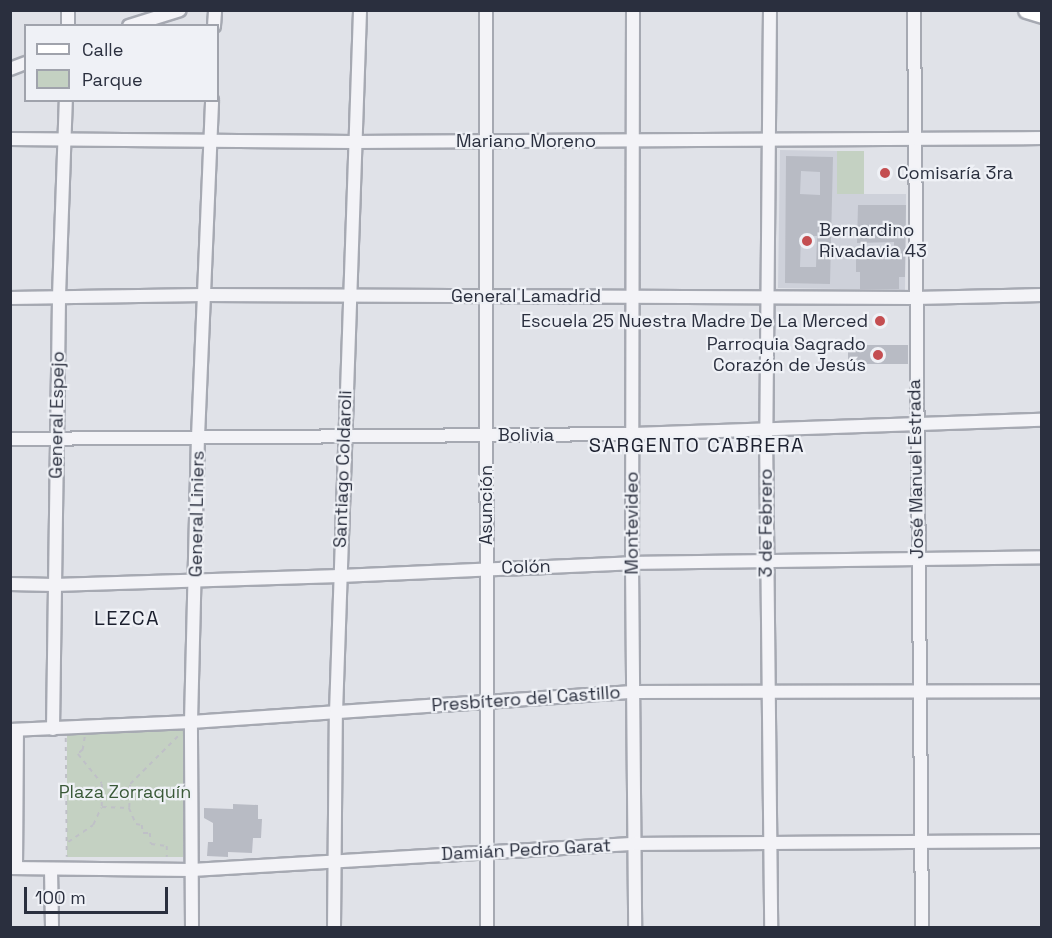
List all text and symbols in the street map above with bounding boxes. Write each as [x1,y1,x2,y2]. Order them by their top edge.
legend [24,24,219,102]
text: Calle [82,38,123,61]
text: Parque [82,68,143,91]
street label: Mariano Moreno [456,130,596,152]
place label: Comisaría 3ra [897,162,1013,184]
marker: Comisaría 3ra [878,166,892,180]
place label: Bernardino Rivadavia 43 [819,220,927,262]
marker: Bernardino Rivadavia 43 [800,234,814,248]
street label: General Lamadrid [451,285,601,307]
place label: Escuela 25 Nuestra Madre De La Merced [521,310,868,332]
marker: Escuela 25 Nuestra Madre De La Merced [873,314,887,328]
place label: Parroquia Sagrado Corazón de Jesús [707,334,866,376]
marker: Parroquia Sagrado Corazón de Jesús [871,348,885,362]
street label: General Espejo [45,351,69,479]
street label: José Manuel Estrada [904,379,928,559]
street label: Santiago Coldaroli [329,390,357,548]
street label: Bolivia [498,424,554,446]
district label: SARGENTO CABRERA [589,433,805,457]
street label: General Liniers [185,451,209,577]
street label: Asunción [475,465,497,545]
street label: 3 de Febrero [755,469,777,577]
street label: Montevideo [621,471,643,575]
street label: Colón [501,555,551,579]
district label: LEZCA [94,606,160,630]
street label: Presbítero del Castillo [431,682,621,716]
park label: Plaza Zorraquín [59,781,191,803]
street label: Damián Pedro Garat [441,835,611,865]
scale bar [27,875,171,913]
text: 100 m [35,886,86,909]

